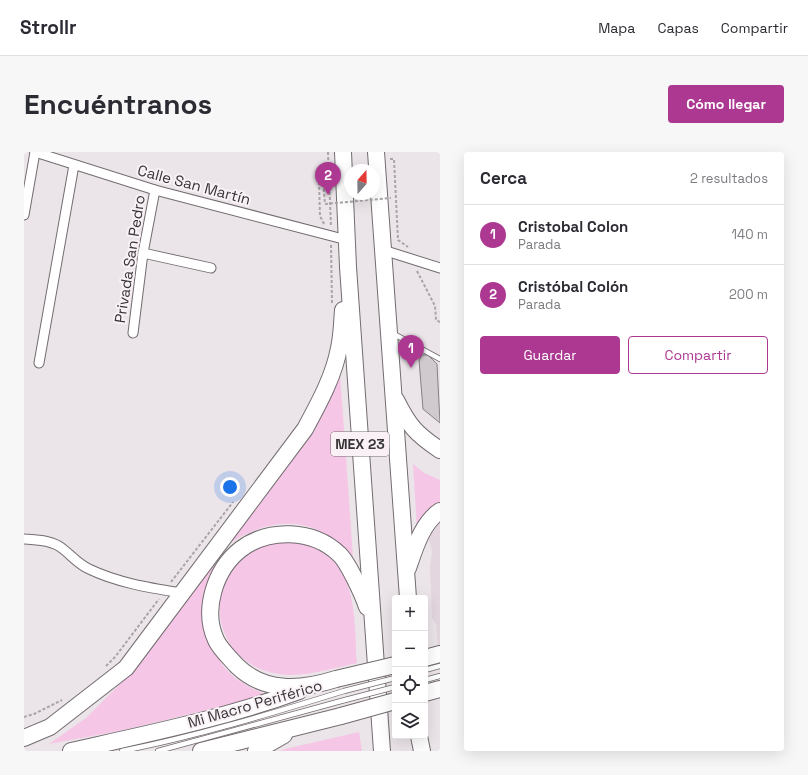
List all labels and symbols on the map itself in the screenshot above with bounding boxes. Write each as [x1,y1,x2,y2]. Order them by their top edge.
street label: Calle San Martín [136,160,253,209]
pin: 2 [315,162,341,195]
north arrow [344,164,380,200]
street label: Privada San Pedro [110,193,149,324]
pin: 1 [398,335,424,368]
road number: MEX 23 [331,432,389,456]
your location [220,477,240,497]
street label: Mi Macro Periférico [185,675,324,732]

